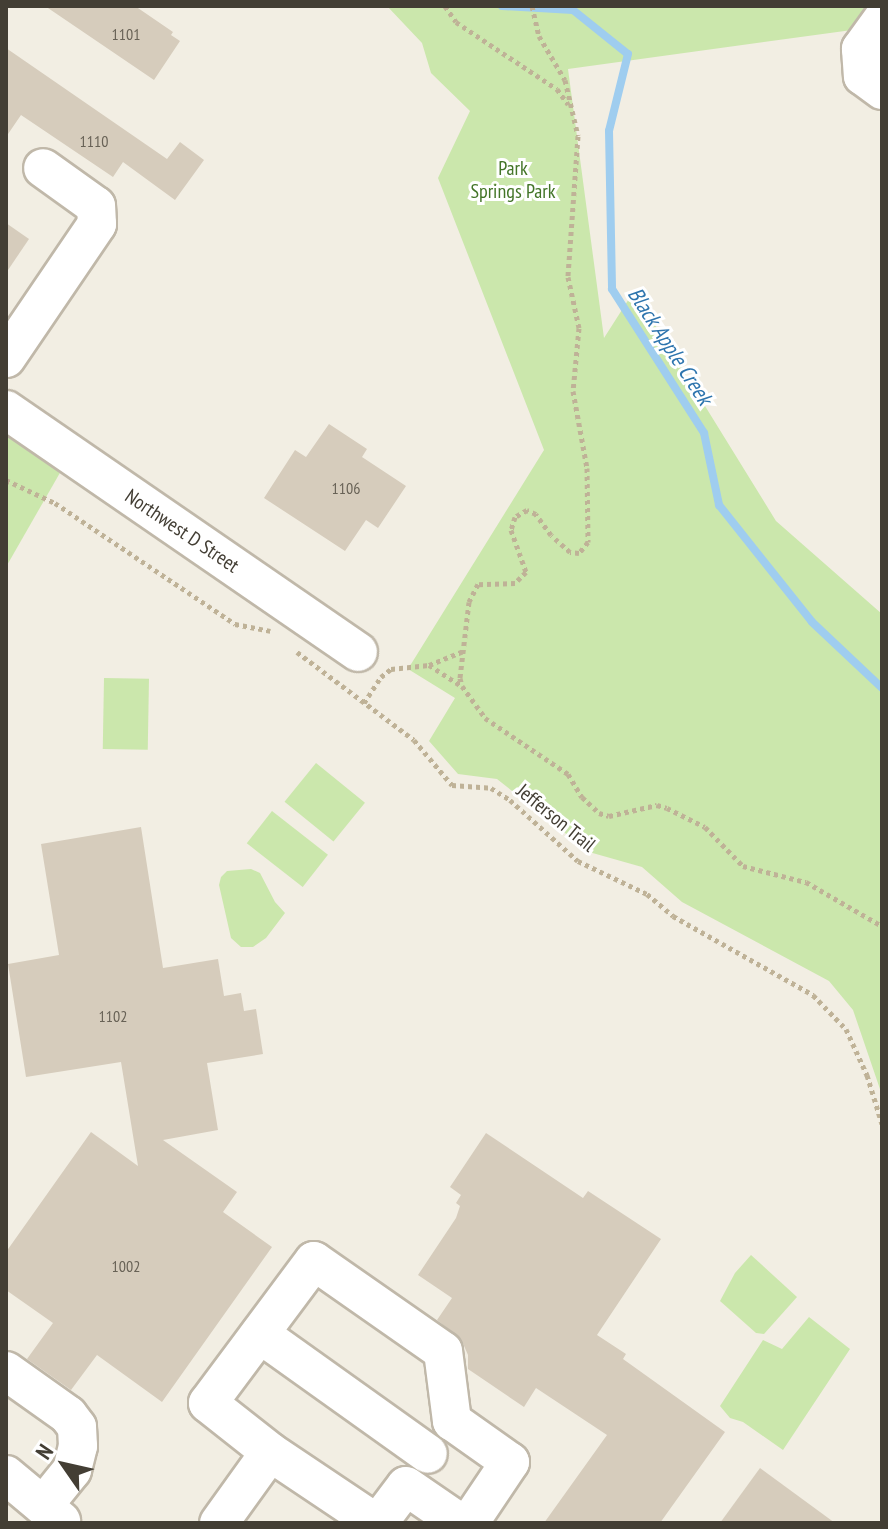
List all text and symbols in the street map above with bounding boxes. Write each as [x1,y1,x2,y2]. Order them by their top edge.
house number: 1101 [112,24,140,44]
house number: 1110 [80,131,108,151]
park label: Park Springs Park [470,157,556,204]
water label: Black Apple Creek [622,282,718,410]
house number: 1106 [332,478,360,498]
street label: Northwest D Street [120,484,244,578]
street label: Jefferson Trail [512,779,600,857]
house number: 1102 [99,1006,127,1026]
house number: 1002 [112,1256,140,1276]
north arrow [24,1425,104,1505]
text: N [29,1439,59,1464]

